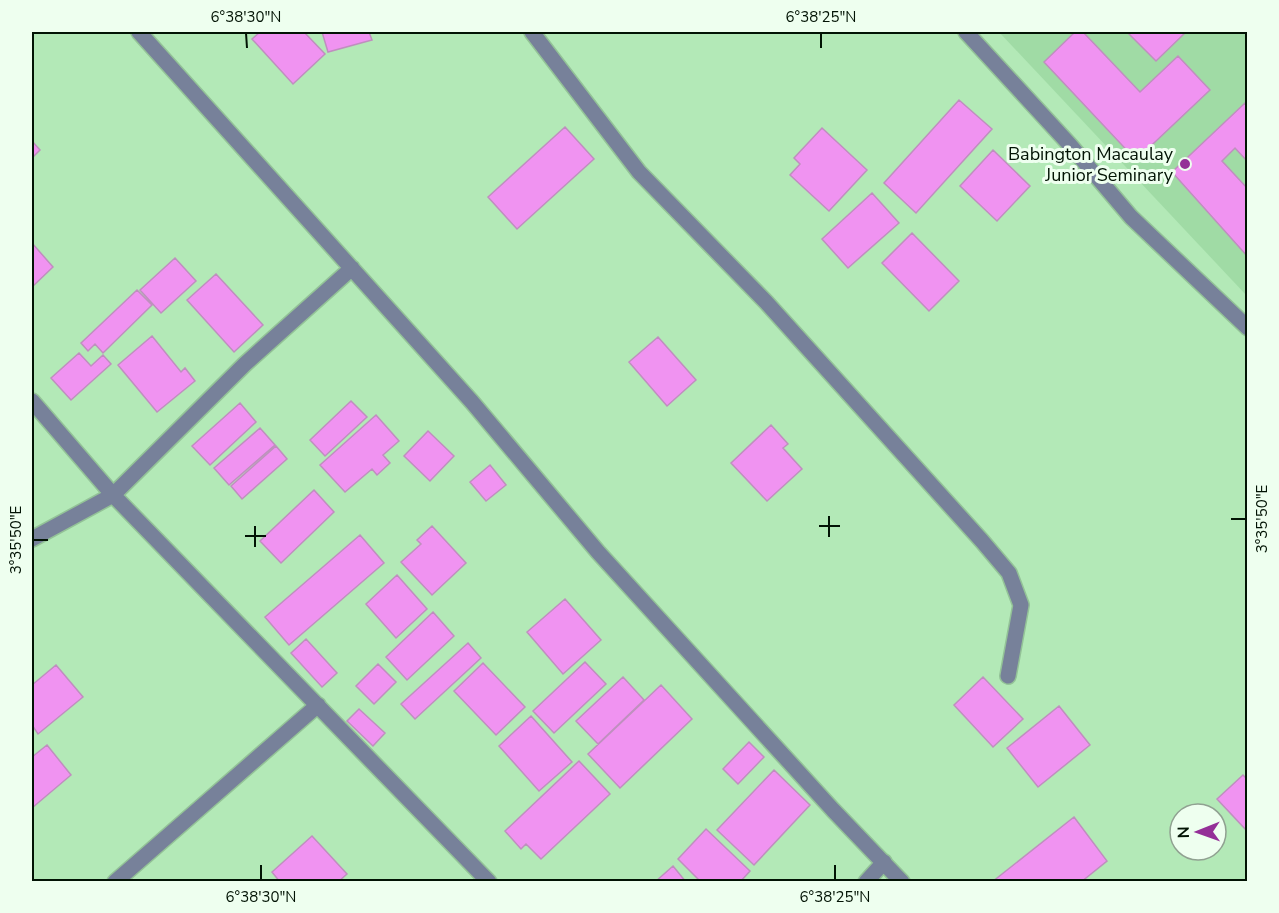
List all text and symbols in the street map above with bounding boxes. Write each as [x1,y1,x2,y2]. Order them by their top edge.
text: 6°38'30"N [211,7,281,27]
text: 6°38'25"N [786,7,856,27]
place label: Babington Macaulay Junior Seminary [1008,142,1174,187]
marker: Babington Macaulay Junior Seminary [1178,157,1192,171]
text: 3°35'50"E [1252,485,1272,553]
text: 3°35'50"E [6,506,26,574]
north arrow [1168,802,1228,862]
text: N [1173,826,1195,838]
text: 6°38'30"N [226,887,296,907]
text: 6°38'25"N [800,887,870,907]

